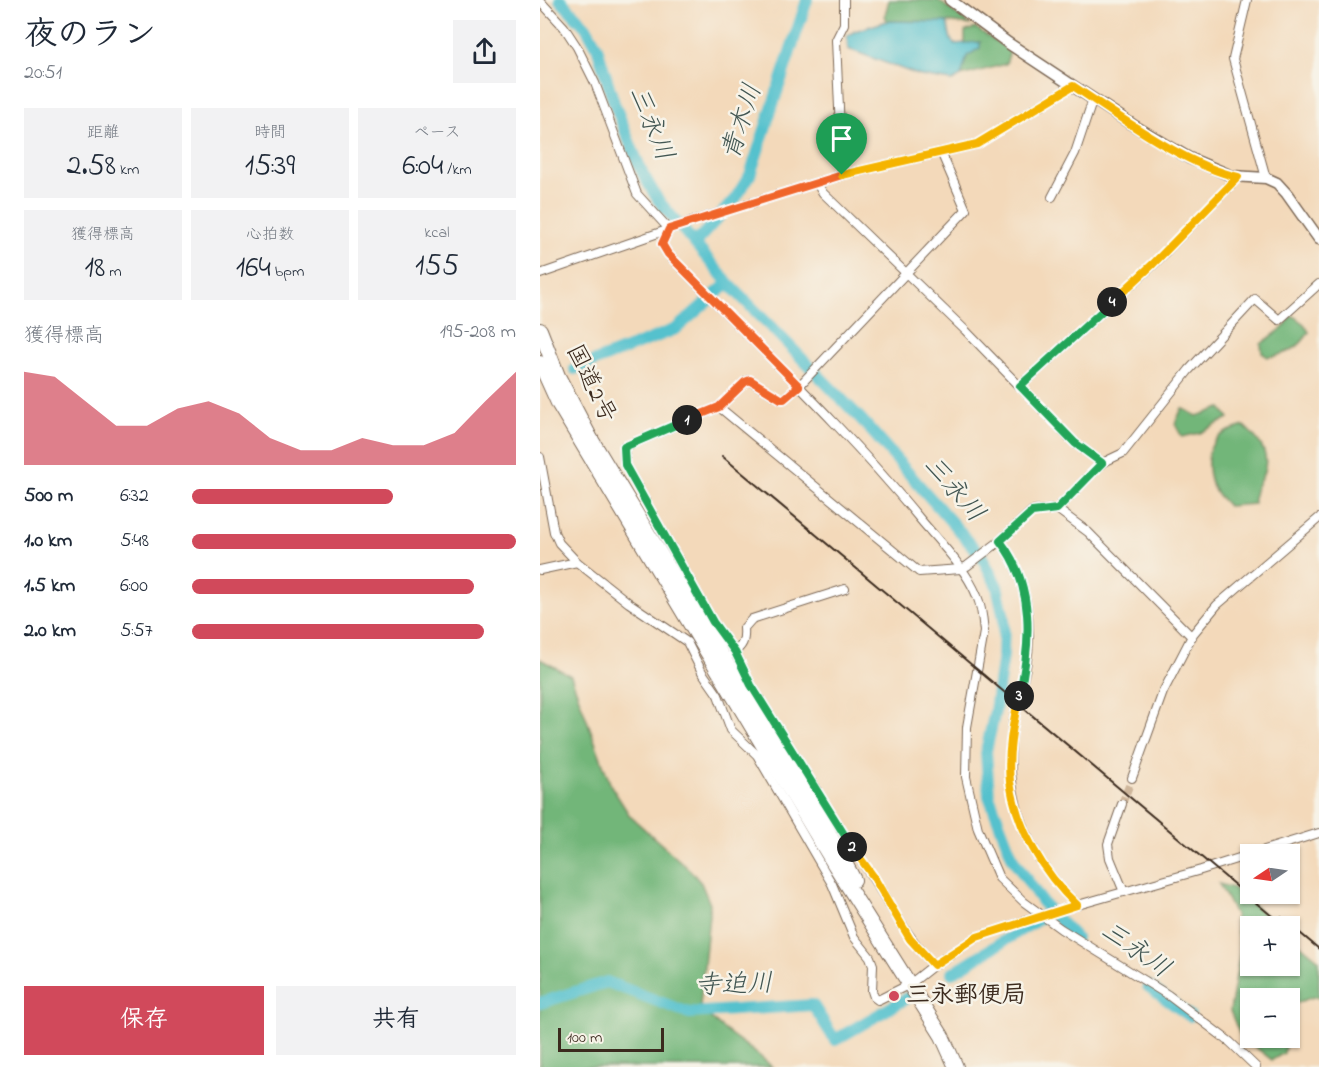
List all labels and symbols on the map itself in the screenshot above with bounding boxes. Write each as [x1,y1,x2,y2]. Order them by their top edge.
water label: 青木川 [713,79,773,165]
water label: 三永川 [618,81,682,167]
pin [816,113,867,175]
pin: 4 [1097,287,1127,317]
street label: 国道2号 [556,339,624,429]
pin: 1 [672,405,702,435]
water label: 三永川 [913,448,993,532]
pin: 3 [1004,681,1034,711]
pin: 2 [837,832,867,862]
north arrow [1240,844,1300,904]
water label: 三永川 [1092,913,1178,989]
water label: 寺迫川 [694,966,774,1006]
place label: 三永郵便局 [906,979,1026,1014]
marker: 三永郵便局 [887,989,901,1003]
scale bar [558,1025,664,1052]

